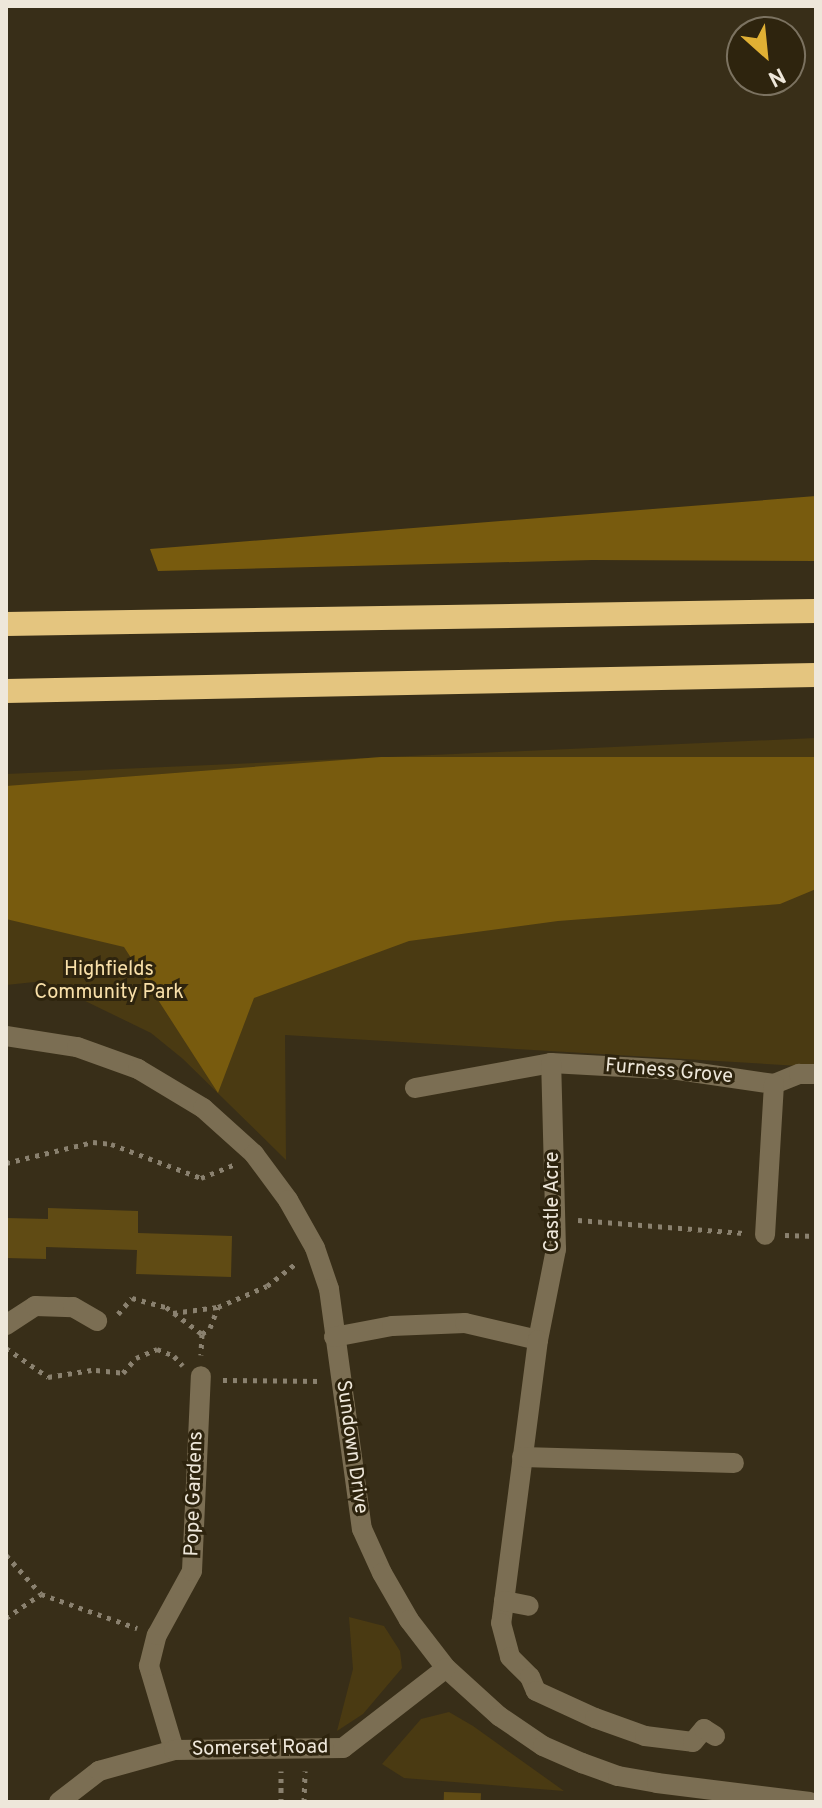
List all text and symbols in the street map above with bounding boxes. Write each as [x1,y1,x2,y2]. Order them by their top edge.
north arrow [726,16,806,96]
text: N [763,60,789,92]
park label: Highfields Community Park [34,958,184,1005]
street label: Furness Grove [604,1054,734,1090]
street label: Castle Acre [541,1151,565,1253]
street label: Sundown Drive [330,1379,372,1515]
street label: Pope Gardens [181,1431,209,1557]
street label: Somerset Road [191,1736,329,1762]

